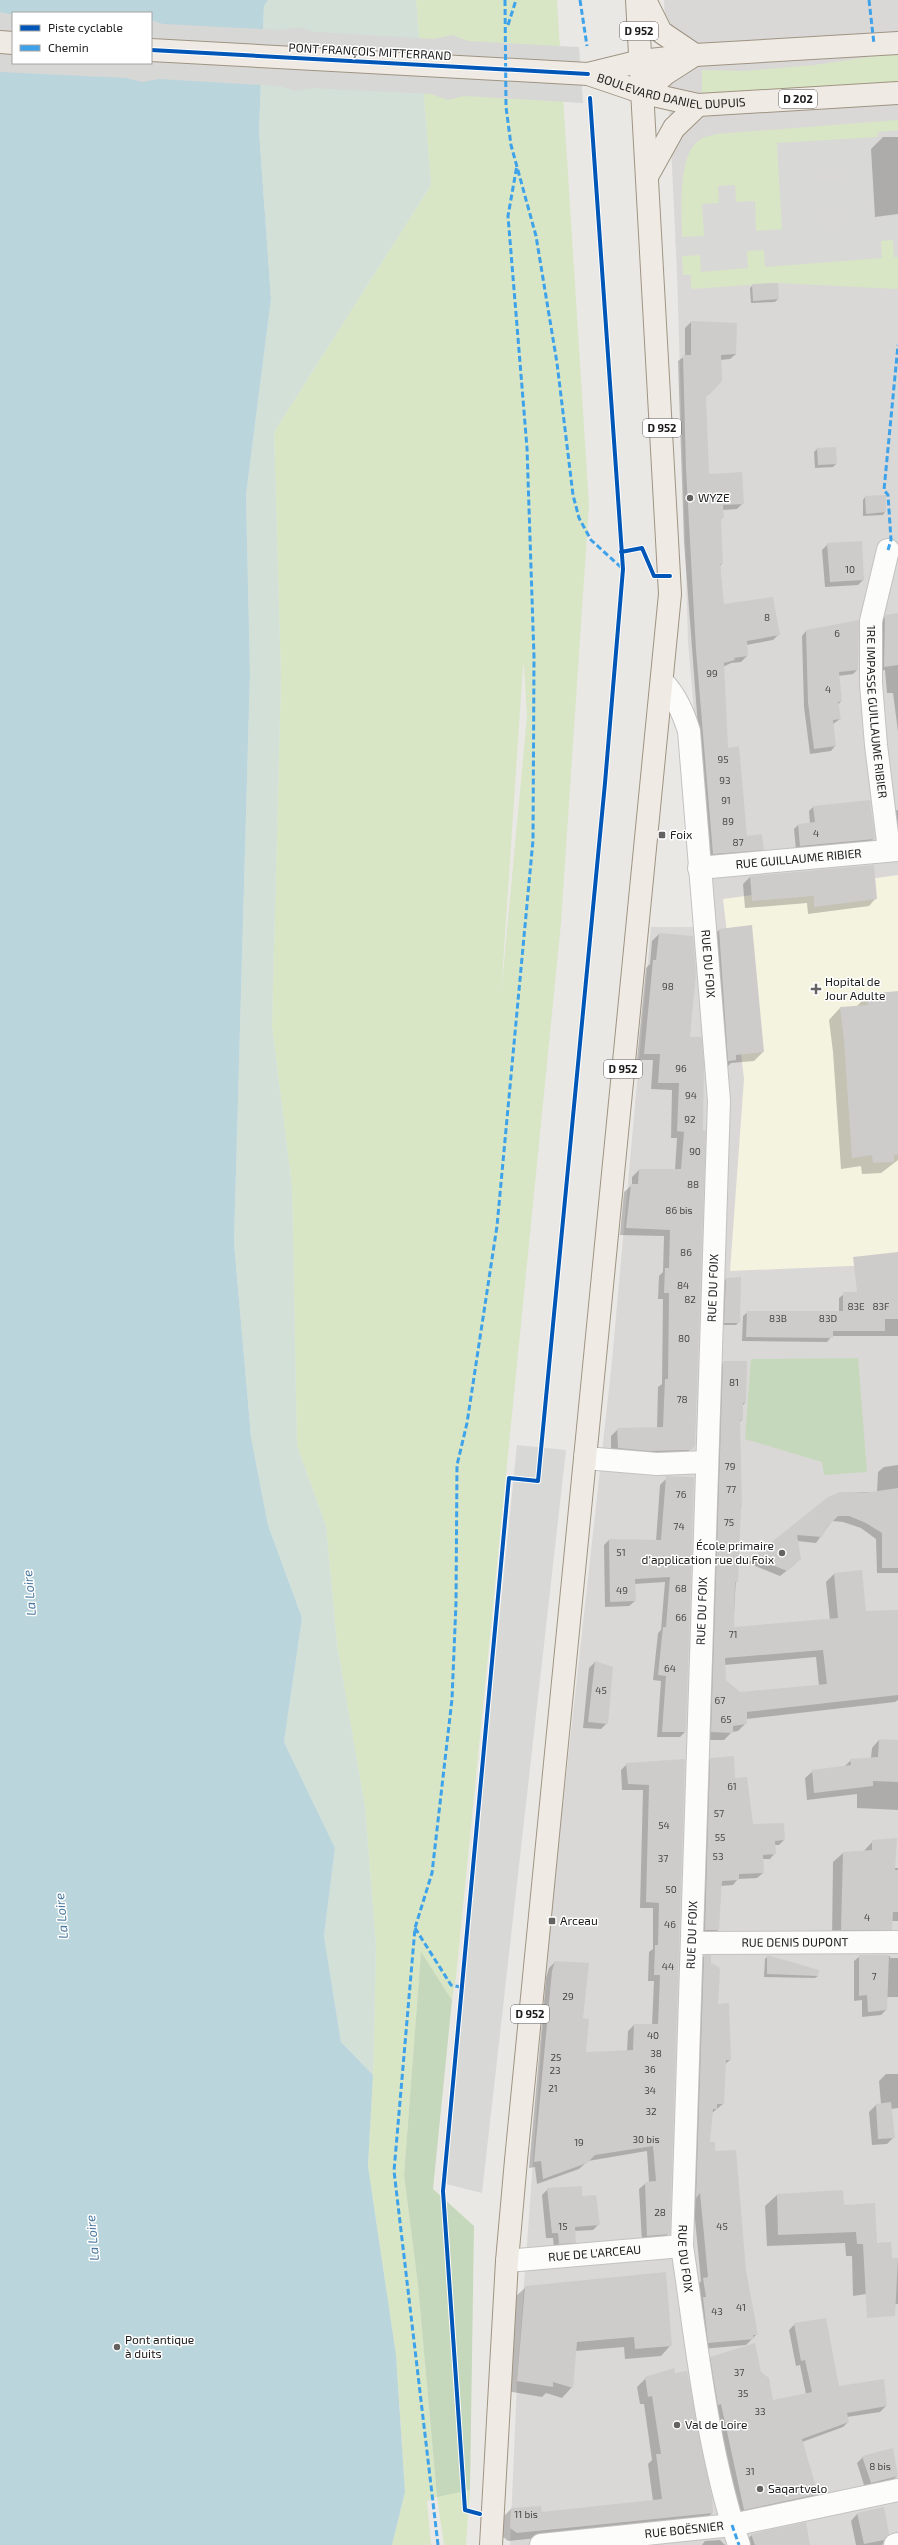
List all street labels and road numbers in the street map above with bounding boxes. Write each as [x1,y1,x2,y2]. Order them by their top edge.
road number: D 952 [620,22,658,40]
street label: PONT FRANÇOIS MITTERRAND [288,40,452,63]
street label: BOULEVARD DANIEL DUPUIS [595,70,746,111]
road number: D 202 [779,90,817,108]
road number: D 952 [643,419,681,437]
street label: 1RE IMPASSE GUILLAUME RIBIER [865,625,891,799]
street label: RUE GUILLAUME RIBIER [735,845,862,871]
street label: RUE DU FOIX [699,929,719,999]
road number: D 952 [604,1060,642,1078]
street label: RUE DU FOIX [704,1253,720,1322]
street label: RUE DU FOIX [693,1576,709,1645]
street label: RUE DU FOIX [683,1900,699,1969]
street label: RUE DENIS DUPONT [741,1934,849,1949]
road number: D 952 [511,2005,549,2023]
street label: RUE DU FOIX [676,2224,697,2294]
street label: RUE DE L'ARCEAU [547,2242,642,2263]
street label: RUE BOËSNIER [644,2518,724,2540]

